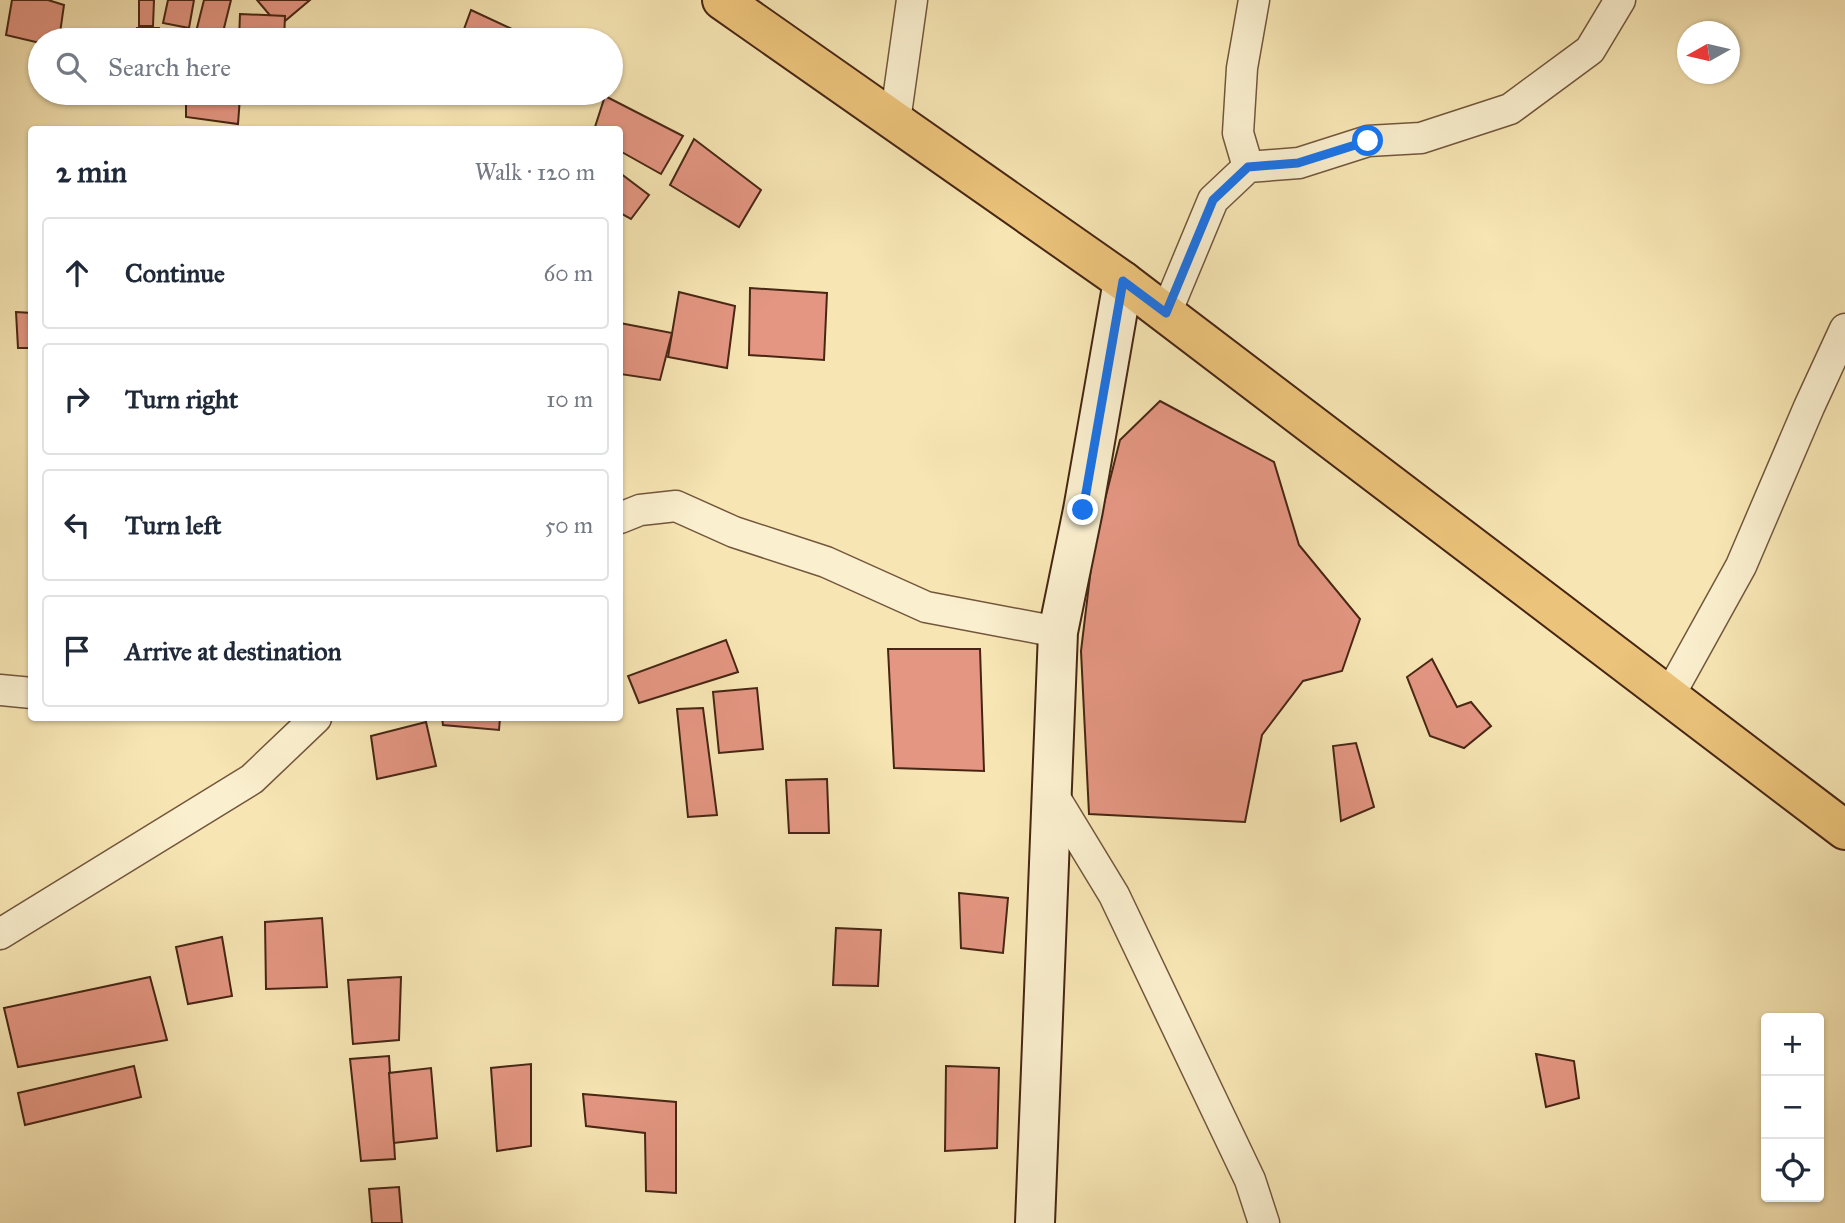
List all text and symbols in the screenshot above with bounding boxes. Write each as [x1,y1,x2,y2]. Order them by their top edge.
north arrow [1677,21,1740,84]
search box [28,28,623,105]
icon: search [52,48,90,86]
text: Search here [108,51,231,83]
route start [1352,125,1383,156]
text: 2 min [56,154,127,190]
text: Walk · 120 m [475,158,595,186]
icon: ahead [58,254,96,292]
text: Continue [125,257,225,289]
text: 60 m [544,259,593,287]
icon: right [58,380,96,418]
text: Turn right [125,383,238,415]
text: 10 m [546,385,593,413]
route end [1067,494,1098,525]
icon: left [58,506,96,544]
text: Turn left [125,509,221,541]
text: 50 m [545,511,593,539]
icon: arrive [58,632,96,670]
text: Arrive at destination [125,635,342,667]
map controls [1761,1013,1824,1202]
button: + [1761,1013,1824,1076]
button: − [1761,1076,1824,1139]
button: locate [1761,1139,1824,1202]

